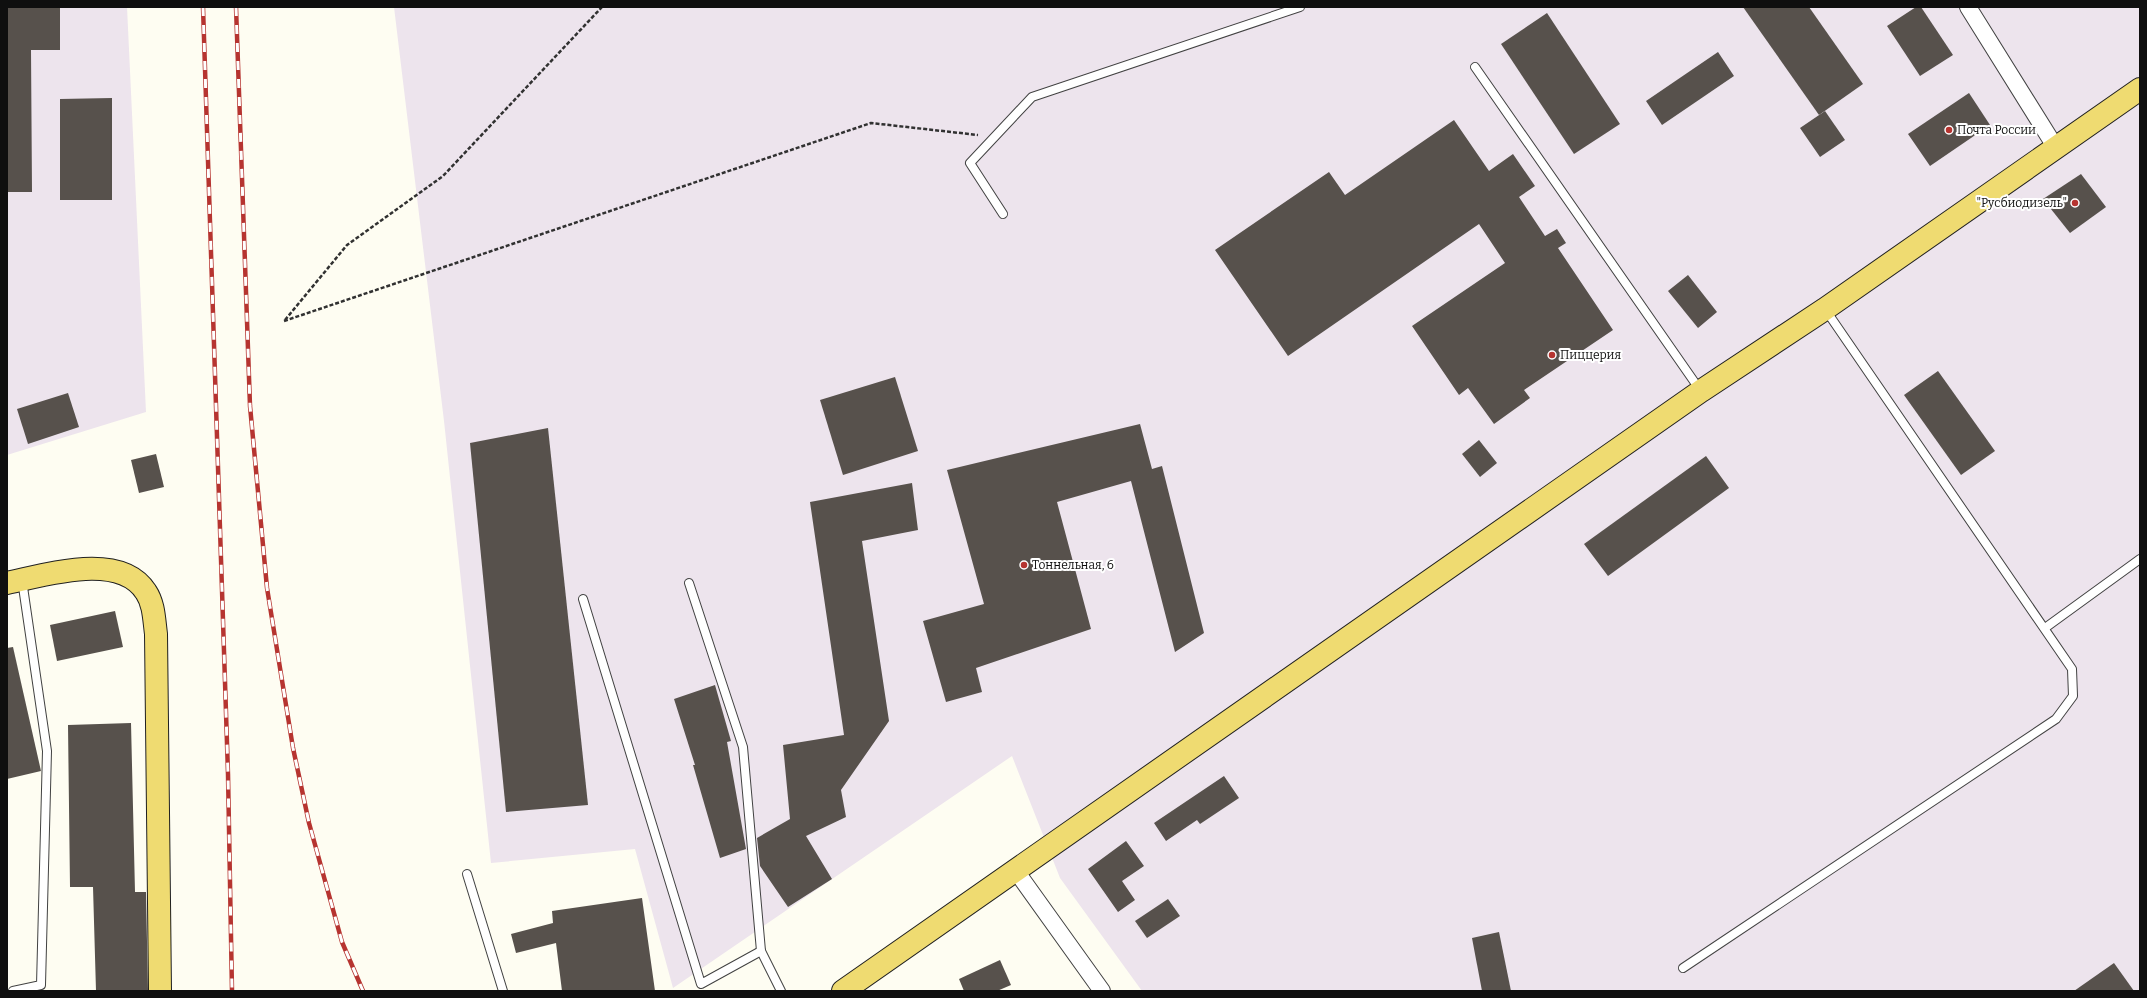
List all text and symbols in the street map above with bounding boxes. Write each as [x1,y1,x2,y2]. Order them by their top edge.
place label: Почта России [1957,123,2036,137]
marker: Почта России [1944,125,1954,135]
place label: "Русбиодизель" [1976,196,2067,210]
marker: "Русбиодизель" [2070,198,2080,208]
place label: Пиццерия [1560,348,1622,362]
marker: Пиццерия [1547,350,1557,360]
place label: Тоннельная, 6 [1032,558,1114,572]
marker: Тоннельная, 6 [1019,560,1029,570]

